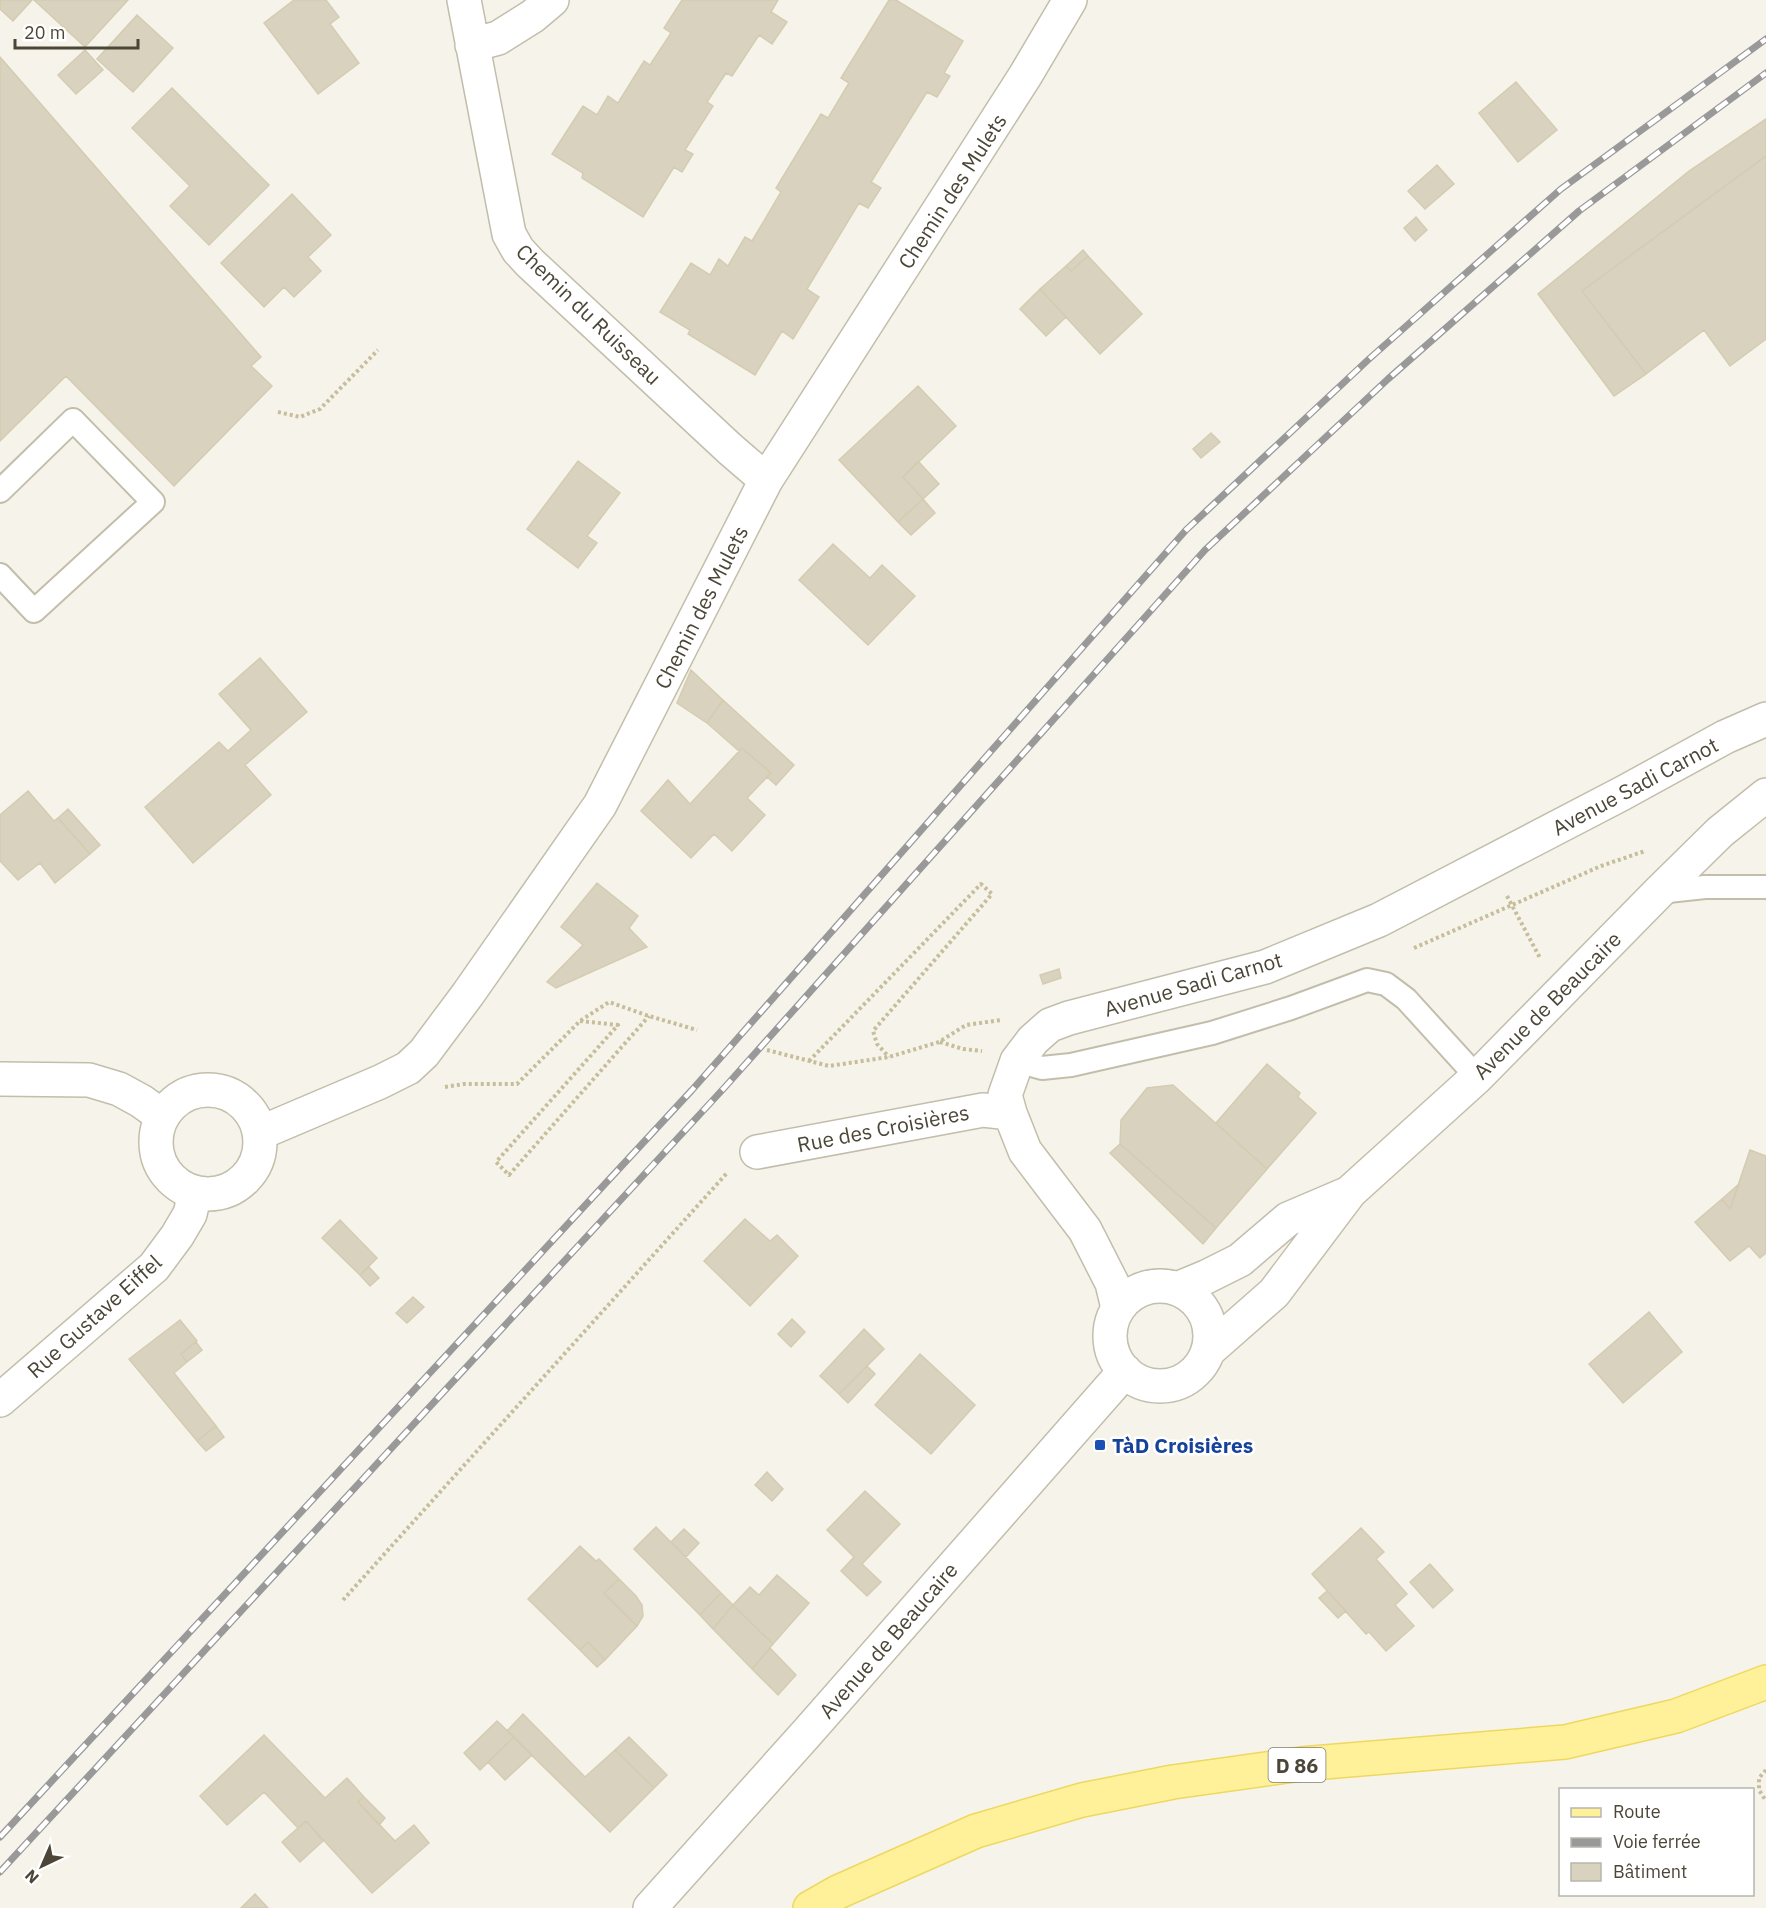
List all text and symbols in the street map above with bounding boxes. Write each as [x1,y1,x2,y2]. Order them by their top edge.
scale bar [15,12,138,50]
text: 20 m [24,21,66,44]
street label: Chemin des Mulets [891,108,1013,274]
street label: Chemin du Ruisseau [510,237,668,391]
street label: Chemin des Mulets [648,521,754,693]
street label: Avenue Sadi Carnot [1547,730,1723,842]
street label: Avenue de Beaucaire [1467,925,1627,1085]
street label: Avenue Sadi Carnot [1101,945,1285,1023]
street label: Rue des Croisières [795,1098,971,1158]
street label: Rue Gustave Eiffel [21,1248,167,1384]
place label: TàD Croisières [1112,1431,1253,1459]
marker: TàD Croisières [1093,1438,1107,1452]
street label: Avenue de Beaucaire [812,1556,964,1724]
road number: D 86 [1268,1748,1326,1782]
legend [1559,1788,1754,1896]
text: Route [1613,1800,1661,1823]
text: Voie ferrée [1613,1830,1701,1853]
north arrow [12,1836,72,1896]
text: Bâtiment [1613,1860,1687,1883]
text: N [20,1866,43,1888]

